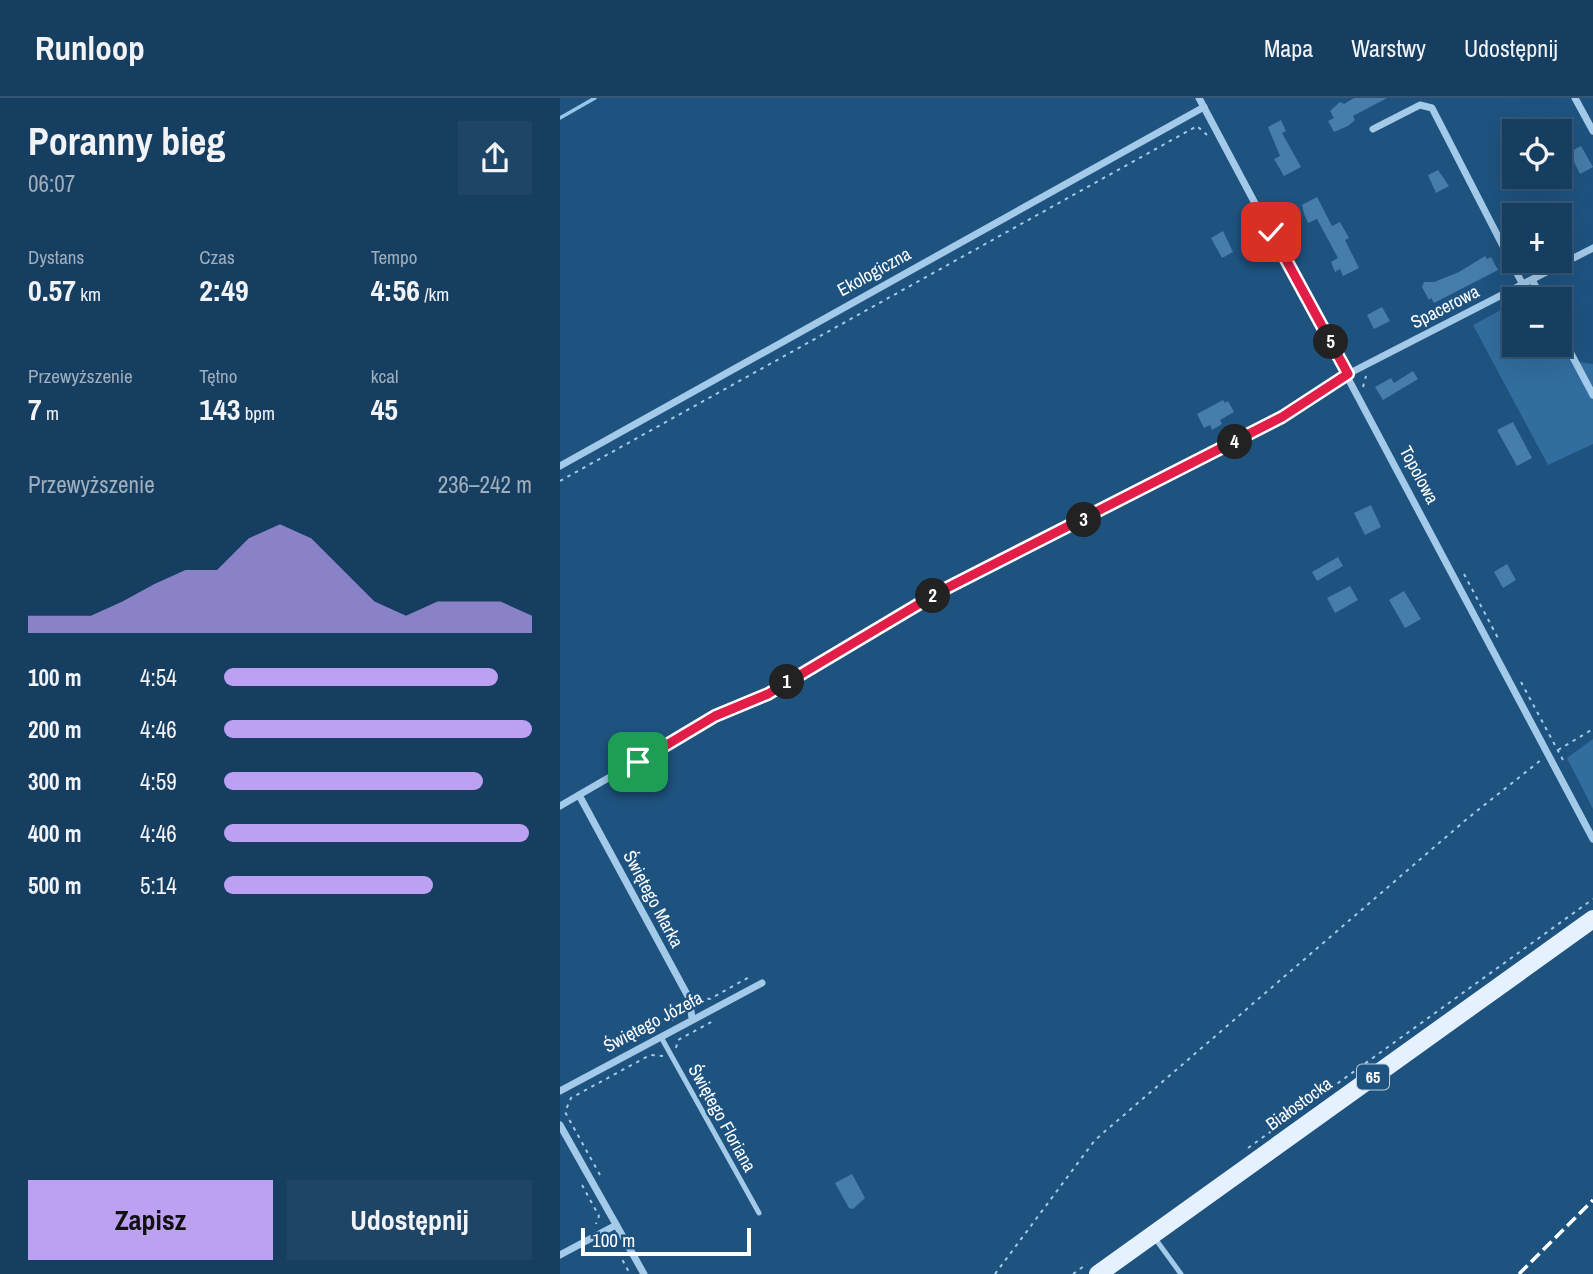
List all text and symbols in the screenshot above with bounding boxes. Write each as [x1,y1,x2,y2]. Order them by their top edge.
text: Runloop [35,26,145,70]
text: Mapa [1264,32,1313,64]
text: Warstwy [1351,32,1426,64]
text: Udostępnij [1464,32,1558,64]
text: Poranny bieg [28,116,225,167]
map controls [1502,119,1572,357]
button: locate [1502,119,1572,189]
button: share [458,121,532,195]
text: 06:07 [28,168,75,199]
pin [1241,202,1301,262]
button: + [1502,203,1572,273]
icon: check [1252,213,1290,251]
street label: Ekologiczna [833,241,915,302]
text: Dystans [28,244,84,270]
text: Czas [199,244,235,270]
text: Tempo [371,244,417,270]
text: 0.57 [28,270,76,310]
text: 2:49 [199,270,249,310]
text: 4:56 [371,270,420,310]
street label: Spacerowa [1406,279,1483,334]
text: km [76,281,101,307]
text: /km [420,281,449,307]
button: − [1502,287,1572,357]
pin: 5 [1314,324,1348,360]
text: 5 [1326,328,1335,354]
text: Przewyższenie [28,363,133,389]
text: Tętno [199,363,237,389]
text: kcal [371,363,398,389]
text: 7 [28,389,42,429]
text: 143 [199,389,240,429]
text: 45 [371,389,398,429]
text: m [42,400,59,426]
text: bpm [240,400,275,426]
pin: 4 [1218,424,1252,460]
text: 4 [1230,428,1239,454]
street label: Topolowa [1394,441,1445,508]
text: Przewyższenie [28,469,155,500]
text: 236–242 m [438,469,532,500]
pin: 3 [1066,502,1102,538]
text: 3 [1079,506,1088,532]
pin: 2 [916,578,950,614]
text: 2 [928,582,937,608]
text: 100 m [28,662,81,693]
text: 4:54 [140,662,177,693]
pin: 1 [770,664,804,700]
text: 1 [782,668,791,694]
text: 200 m [28,714,81,745]
text: 4:46 [140,714,177,745]
pin [608,732,668,792]
icon: arrive [619,743,657,781]
text: 300 m [28,766,81,797]
text: 4:59 [140,766,177,797]
text: 400 m [28,818,81,849]
text: 4:46 [140,818,177,849]
street label: Świętego Marka [617,846,690,952]
text: 500 m [28,870,81,901]
text: 5:14 [140,870,177,901]
street label: Świętego Józefa [599,985,707,1058]
street label: Świętego Floriana [682,1059,762,1176]
road number: 65 [1357,1065,1389,1090]
street label: Białostocka [1260,1071,1337,1136]
button: Zapisz [28,1180,273,1260]
button: Udostępnij [287,1180,532,1260]
scale bar [581,1225,751,1257]
text: 100 m [592,1227,635,1253]

